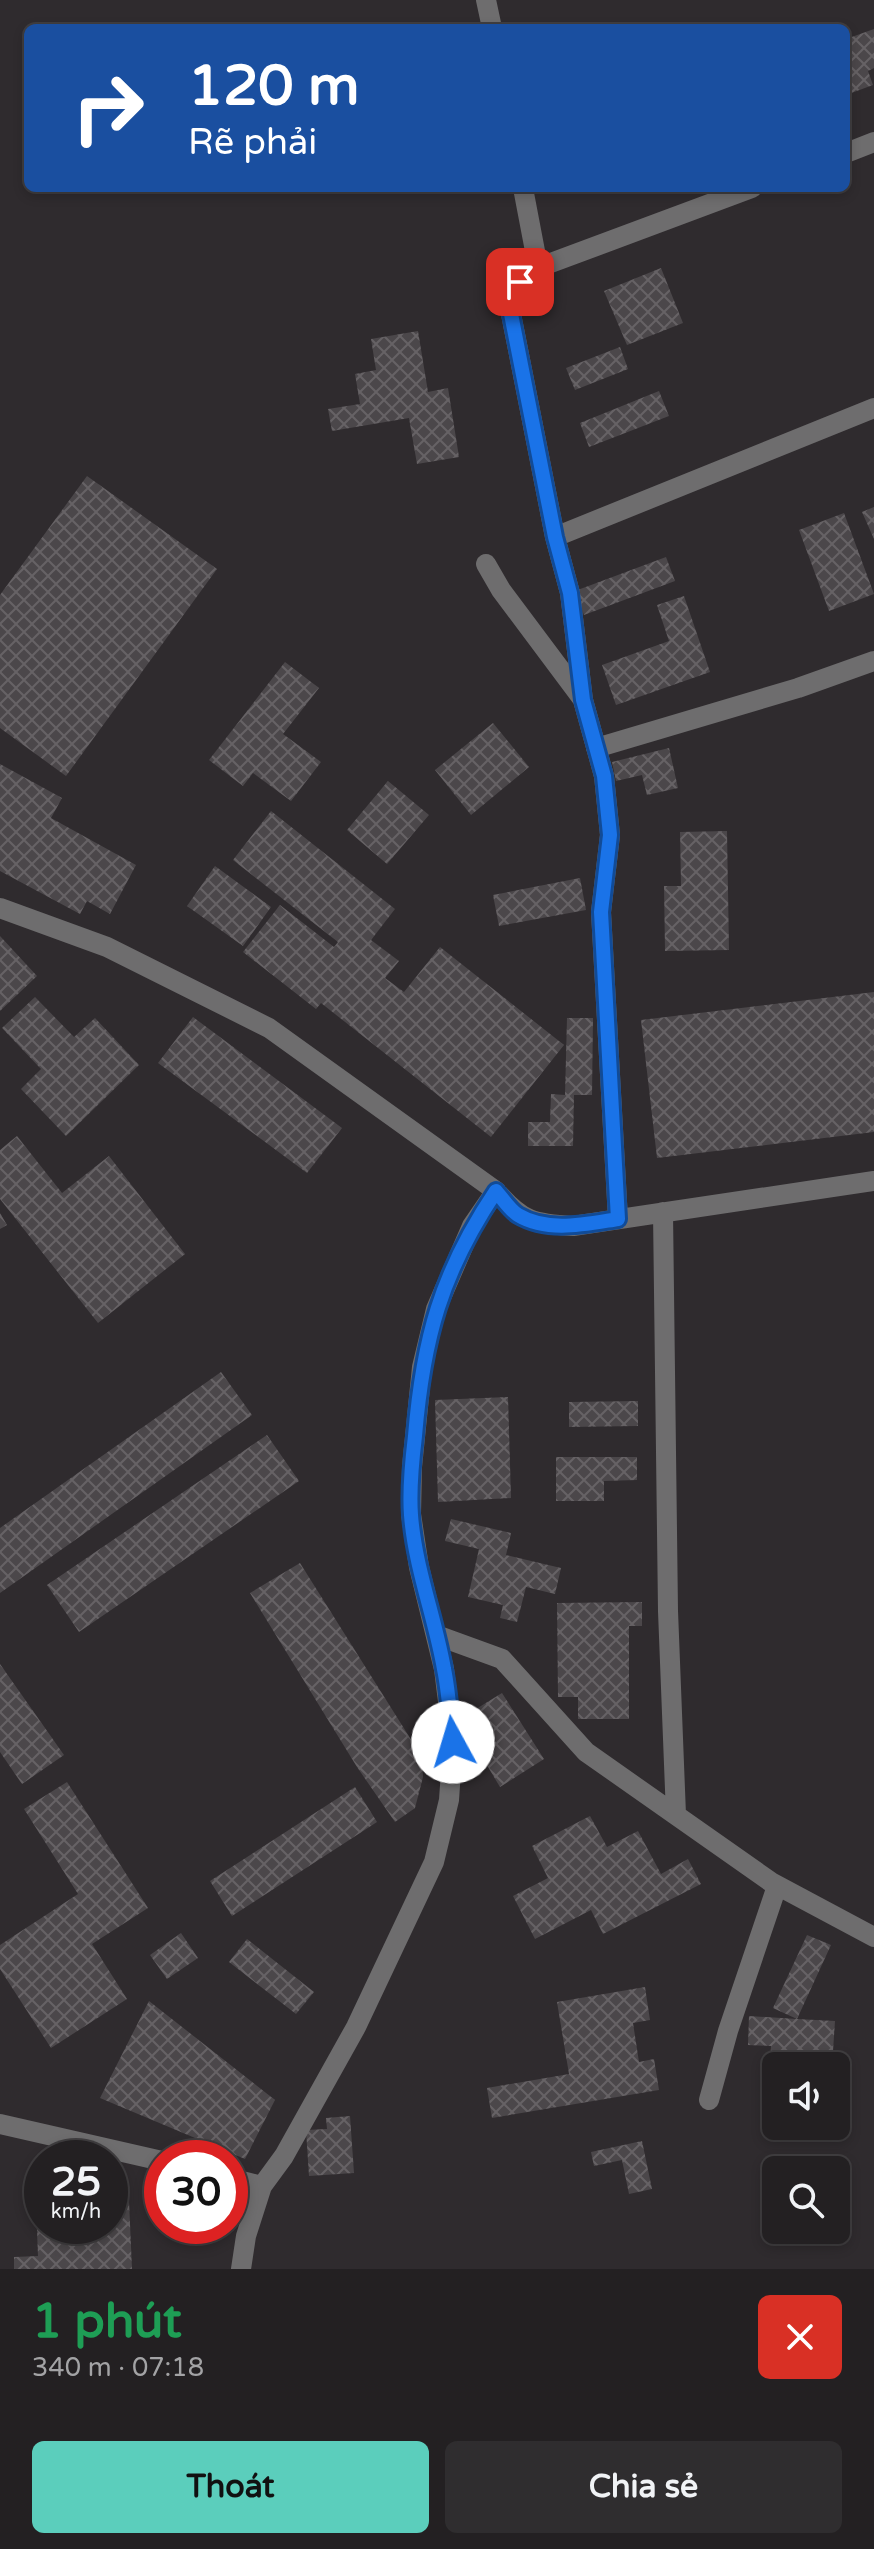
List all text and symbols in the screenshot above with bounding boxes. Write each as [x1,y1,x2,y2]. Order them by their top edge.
text: 120 m [188,53,359,120]
icon: right [56,56,160,160]
text: Rẽ phải [188,121,317,164]
pin [486,248,554,316]
icon: arrive [498,260,542,304]
position arrow [411,1700,495,1784]
map controls [762,2052,850,2244]
button: sound [762,2052,850,2140]
speed limit sign: 30 [144,2140,248,2244]
button: search [762,2156,850,2244]
text: 25 [51,2158,101,2206]
text: km/h [51,2200,101,2224]
text: 1 phút [32,2293,182,2351]
button: close [758,2295,842,2379]
text: 340 m · 07:18 [32,2352,204,2383]
button: Thoát [32,2441,429,2533]
button: Chia sẻ [445,2441,842,2533]

